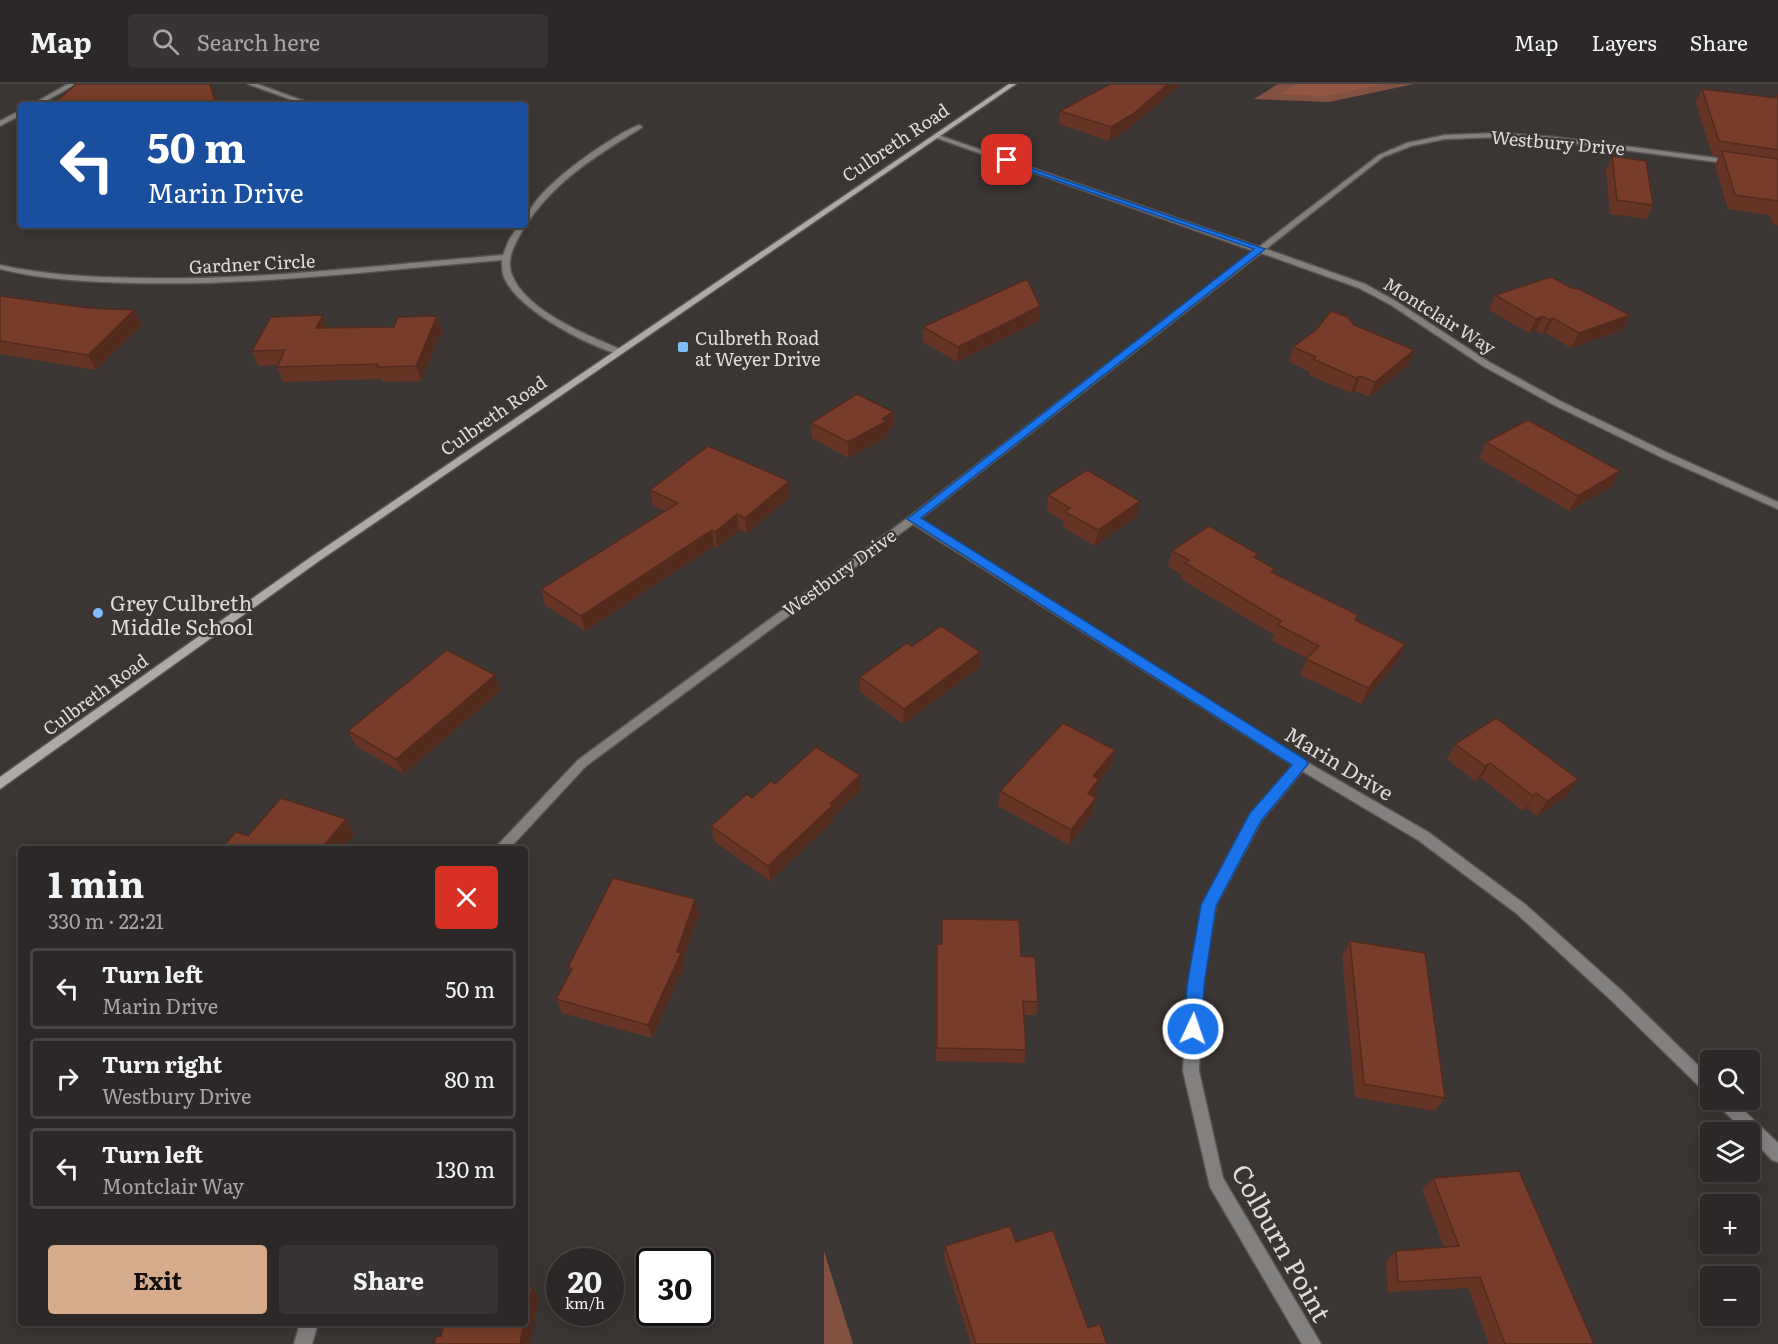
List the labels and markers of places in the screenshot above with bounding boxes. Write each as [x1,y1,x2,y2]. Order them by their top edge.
pin [981,134,1032,185]
place label: Culbreth Road at Weyer Drive [695,324,821,372]
marker: Culbreth Road at Weyer Drive [676,340,690,354]
place label: Grey Culbreth Middle School [110,586,253,641]
marker: Grey Culbreth Middle School [91,606,105,620]

